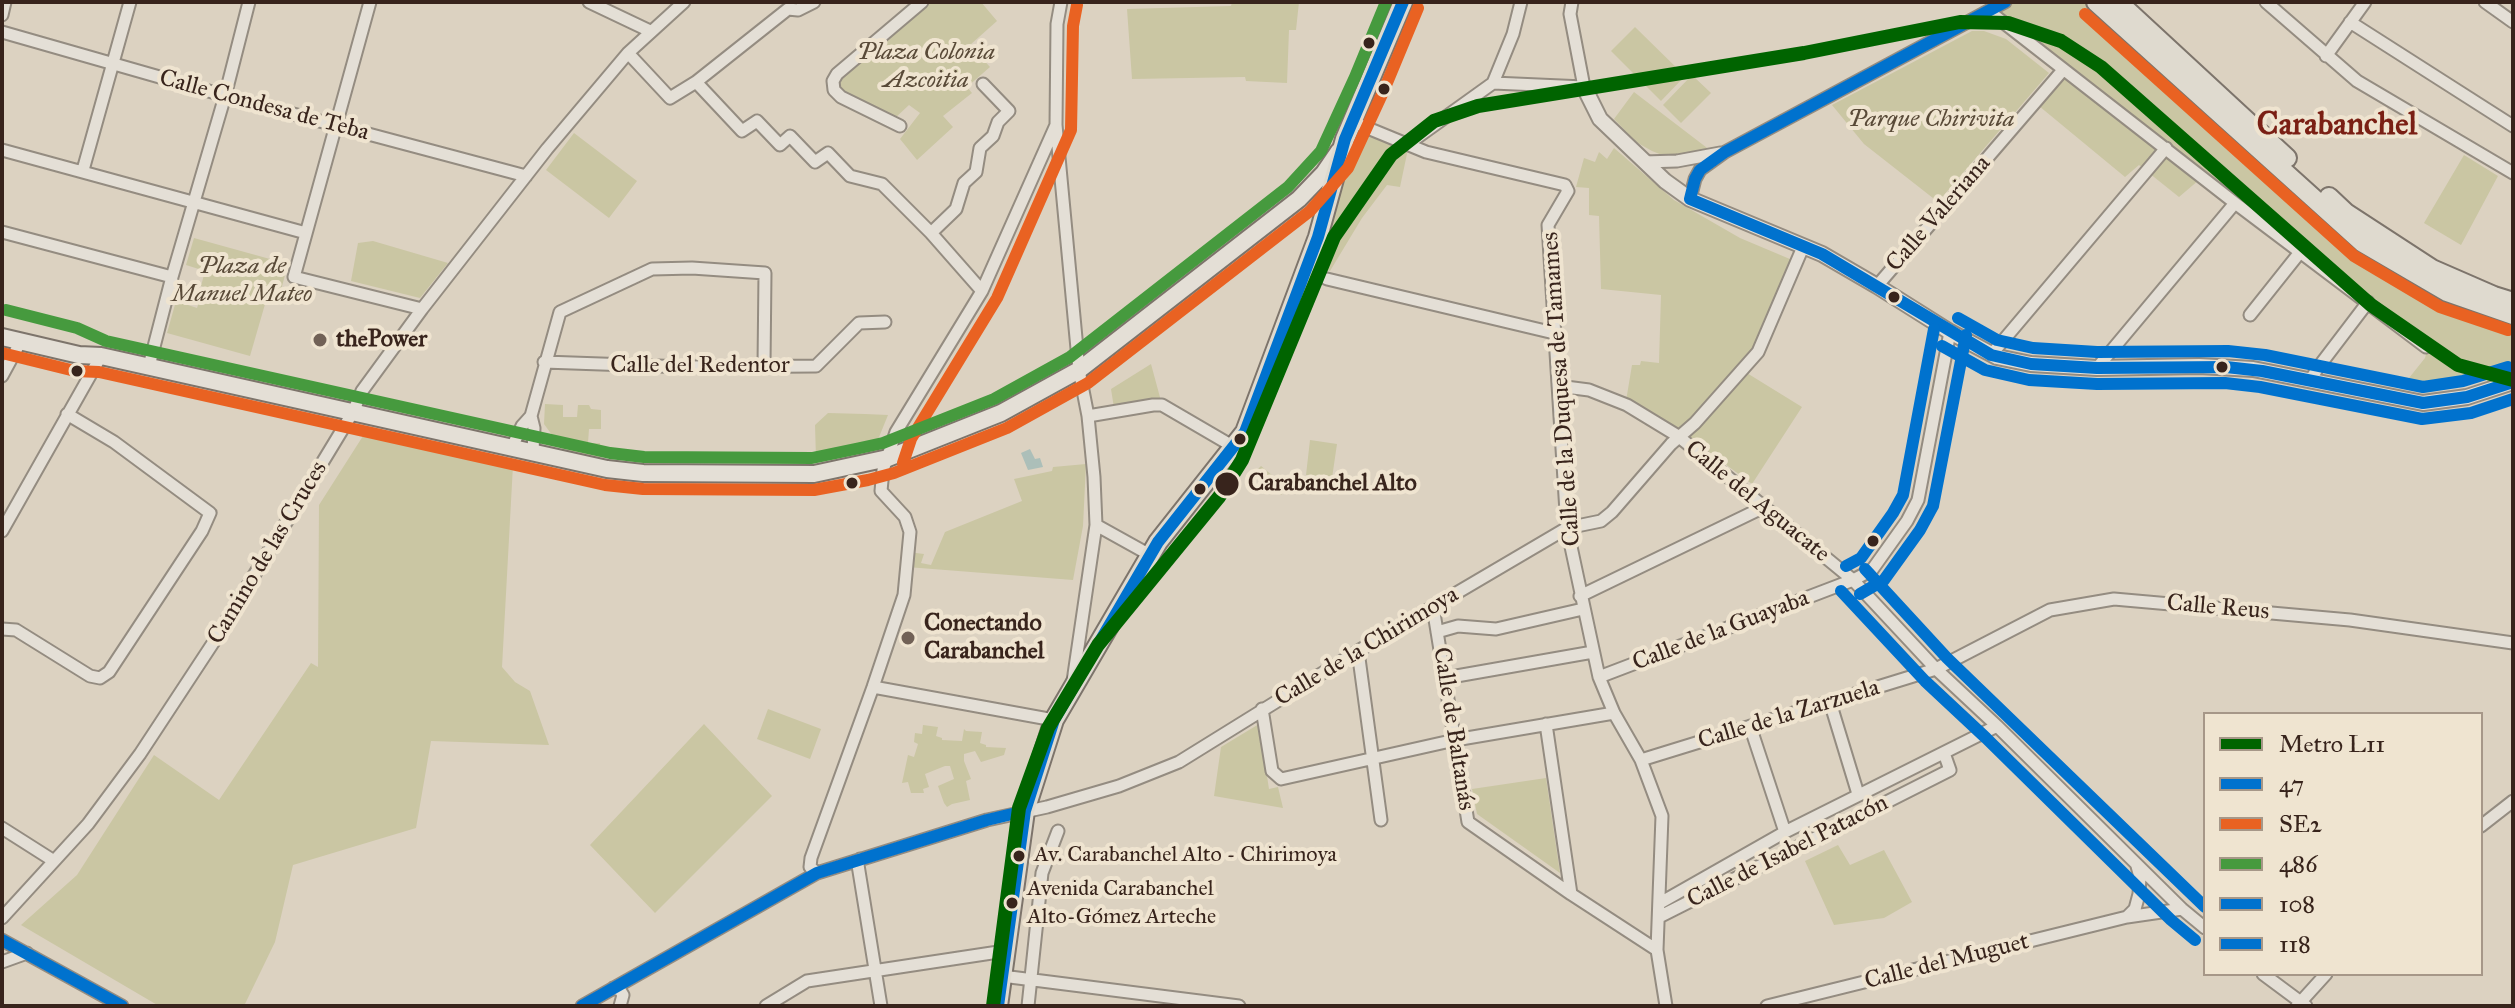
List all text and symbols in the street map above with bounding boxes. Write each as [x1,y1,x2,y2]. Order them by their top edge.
unlabelled marker [1361,35,1377,51]
park label: Plaza Colonia Azcoitia [857,39,995,95]
street label: Calle Condesa de Teba [156,64,372,148]
unlabelled marker [1376,81,1392,97]
park label: Parque Chirivita [1848,106,2014,134]
district label: Carabanchel [2257,107,2417,145]
street label: Calle Valeriana [1881,150,1997,278]
street label: Calle de la Duquesa de Tamames [1537,231,1587,547]
park label: Plaza de Manuel Mateo [172,253,312,309]
unlabelled marker [1886,289,1902,305]
place label: thePower [336,326,427,354]
marker: thePower [311,331,329,349]
street label: Calle del Redentor [610,352,790,380]
unlabelled marker [2214,359,2230,375]
unlabelled marker [69,363,85,379]
unlabelled marker [1232,431,1248,447]
street label: Calle del Aguacate [1679,435,1835,569]
street label: Camino de las Cruces [202,456,334,650]
marker: Carabanchel Alto [1213,470,1241,498]
place label: Carabanchel Alto [1248,470,1417,498]
unlabelled marker [844,475,860,491]
unlabelled marker [1192,481,1208,497]
unlabelled marker [1865,533,1881,549]
street label: Calle de la Chirimoya [1270,581,1464,713]
street label: Calle de la Guayaba [1629,584,1813,678]
street label: Calle Reus [2166,589,2270,627]
place label: Conectando Carabanchel [924,610,1044,666]
marker: Conectando Carabanchel [899,629,917,647]
street label: Calle de Baltanás [1426,645,1480,813]
street label: Calle de la Zarzuela [1695,674,1883,756]
legend [2203,712,2483,976]
text: Metro L11 [2279,729,2385,759]
text: 47 [2279,769,2304,799]
street label: Calle de Isabel Patacón [1683,789,1893,915]
text: SE2 [2279,809,2322,839]
place label: Av. Carabanchel Alto - Chirimoya [1034,843,1337,869]
marker: Av. Carabanchel Alto - Chirimoya [1011,848,1027,864]
text: 486 [2279,849,2317,879]
place label: Avenida Carabanchel Alto-Gómez Arteche [1027,877,1216,928]
text: 108 [2279,889,2315,919]
marker: Avenida Carabanchel Alto-Gómez Arteche [1004,895,1020,911]
street label: Calle del Muguet [1862,928,2032,996]
text: 118 [2279,929,2311,959]

